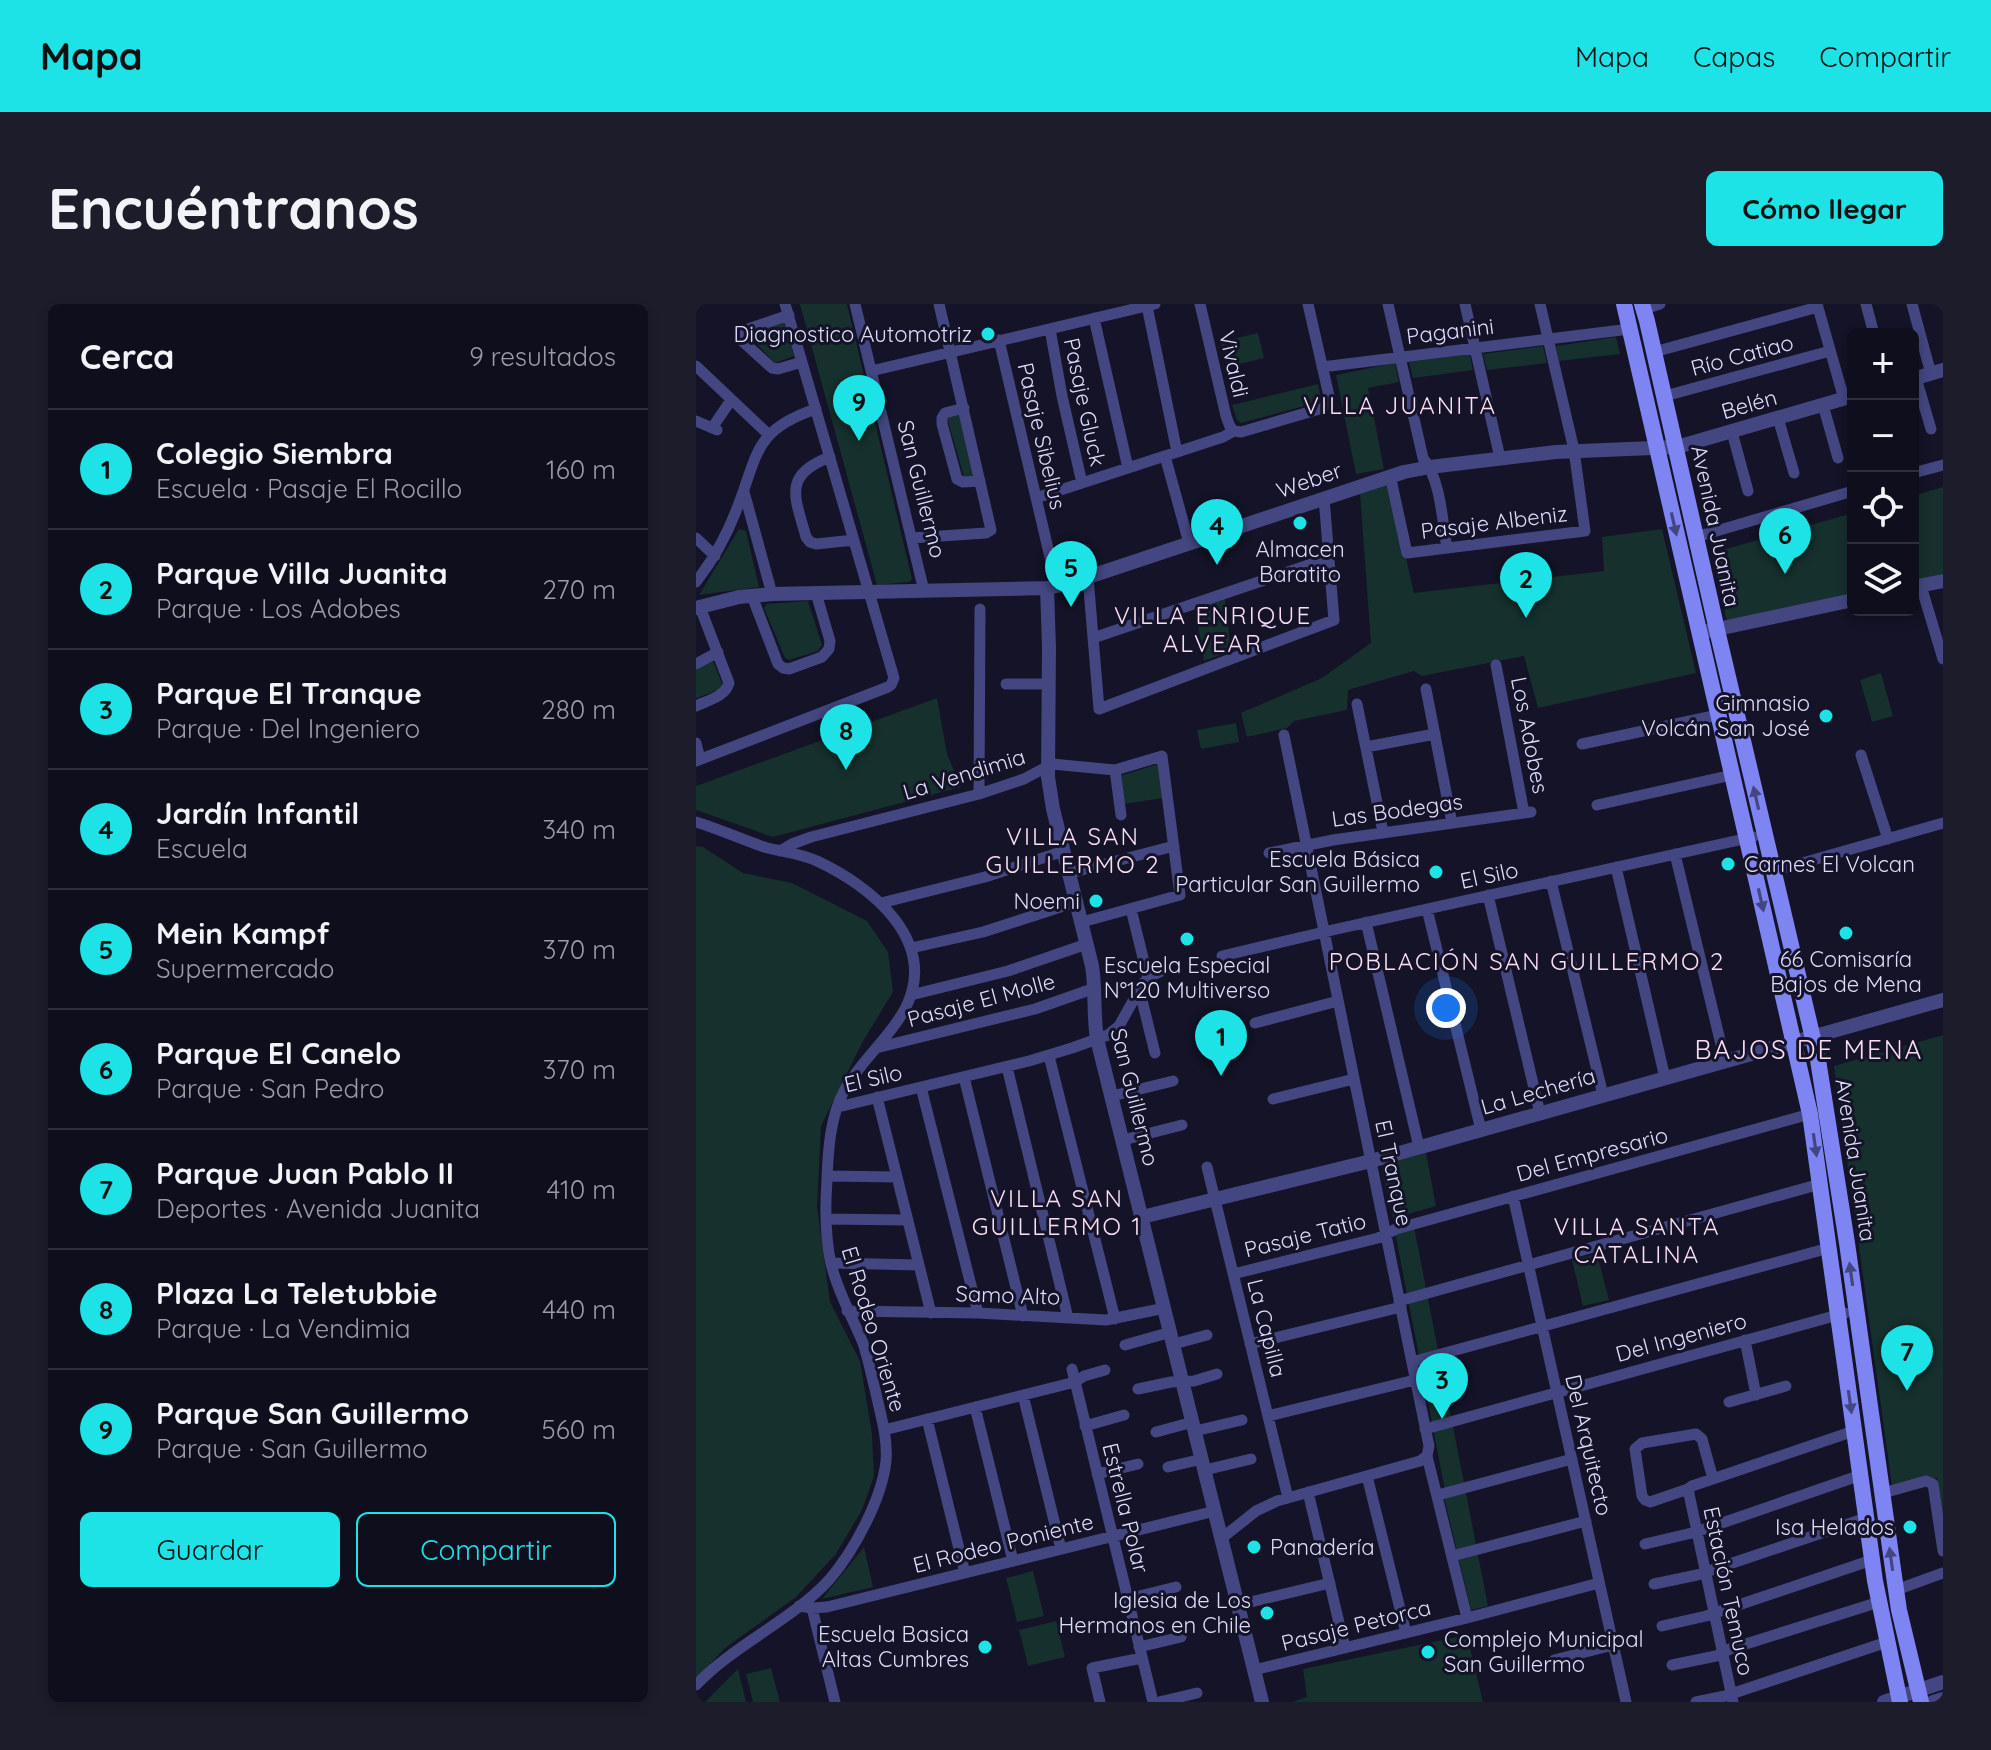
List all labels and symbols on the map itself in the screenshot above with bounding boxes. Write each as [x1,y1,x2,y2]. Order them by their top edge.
street label: Paganini [1405,312,1495,350]
place label: Diagnostico Automotriz [734,320,972,348]
marker: Diagnostico Automotriz [979,325,997,343]
street label: Vivaldi [1213,328,1255,400]
street label: Río Catiao [1688,328,1796,382]
street label: Pasaje Gluck [1058,335,1112,469]
street label: Pasaje Sibelius [1011,360,1073,512]
pin: 9 [833,375,885,441]
street label: Belén [1718,383,1780,425]
district label: VILLA JUANITA [1303,390,1497,420]
street label: San Guillermo [891,417,953,561]
street label: Avenida Juanita [1685,443,1747,609]
street label: Weber [1272,456,1346,504]
pin: 4 [1191,499,1243,565]
street label: Pasaje Albeniz [1419,499,1569,545]
pin: 6 [1759,508,1811,574]
one-way arrow [1668,511,1681,536]
marker: Almacen Baratito [1291,514,1309,532]
place label: Almacen Baratito [1255,535,1345,588]
pin: 5 [1045,541,1097,607]
pin: 2 [1500,552,1552,618]
district label: VILLA ENRIQUE ALVEAR [1114,600,1312,658]
street label: Los Adobes [1505,674,1555,796]
place label: Gimnasio Volcán San José [1641,689,1810,742]
pin: 8 [820,704,872,770]
marker: Gimnasio Volcán San José [1817,707,1835,725]
street label: La Vendimia [899,742,1029,806]
one-way arrow [1750,785,1762,810]
street label: Las Bodegas [1330,787,1464,833]
district label: VILLA SAN GUILLERMO 2 [985,821,1161,879]
place label: Escuela Básica Particular San Guillermo [1175,845,1420,898]
place label: Carnes El Volcan [1744,850,1915,878]
street label: El Silo [1457,855,1521,895]
marker: Carnes El Volcan [1719,855,1737,873]
marker: Escuela Básica Particular San Guillermo [1427,863,1445,881]
place label: Noemi [1013,887,1080,915]
one-way arrow [1756,888,1768,913]
marker: Noemi [1087,892,1105,910]
marker: 66 Comisaría Bajos de Mena [1837,924,1855,942]
marker: Escuela Especial N°120 Multiverso [1178,930,1196,948]
place label: 66 Comisaría Bajos de Mena [1770,945,1922,998]
district label: POBLACIÓN SAN GUILLERMO 2 [1329,946,1725,976]
place label: Escuela Especial N°120 Multiverso [1104,951,1270,1004]
street label: Pasaje El Molle [904,967,1058,1033]
your location [1426,988,1466,1028]
pin: 1 [1195,1010,1247,1076]
street label: San Guillermo [1104,1025,1166,1169]
district label: BAJOS DE MENA [1695,1033,1923,1066]
street label: El Silo [841,1058,905,1098]
street label: La Lechería [1477,1061,1599,1121]
street label: Avenida Juanita [1829,1077,1883,1243]
street label: El Tranque [1369,1117,1419,1229]
street label: Del Empresario [1513,1120,1671,1188]
one-way arrow [1808,1133,1821,1158]
district label: VILLA SAN GUILLERMO 1 [972,1183,1142,1241]
street label: Pasaje Tatio [1241,1206,1369,1264]
district label: VILLA SANTA CATALINA [1554,1211,1720,1269]
street label: El Rodeo Oriente [836,1243,912,1415]
one-way arrow [1844,1261,1857,1286]
street label: La Capilla [1241,1276,1293,1380]
street label: Samo Alto [955,1279,1061,1311]
street label: Del Ingeniero [1612,1306,1750,1368]
pin: 7 [1881,1325,1933,1391]
pin: 3 [1416,1353,1468,1419]
street label: Del Arquitecto [1559,1372,1619,1518]
one-way arrow [1844,1390,1857,1415]
street label: Estrella Polar [1096,1440,1156,1577]
street label: Estación Temuco [1697,1504,1761,1678]
street label: El Rodeo Poniente [910,1507,1096,1579]
place label: Isa Helados [1775,1513,1894,1541]
marker: Isa Helados [1901,1518,1919,1536]
place label: Panadería [1270,1533,1375,1561]
marker: Panadería [1245,1538,1263,1556]
one-way arrow [1884,1546,1897,1571]
place label: Iglesia de Los Hermanos en Chile [1059,1586,1251,1639]
street label: Pasaje Petorca [1278,1593,1434,1657]
marker: Iglesia de Los Hermanos en Chile [1258,1604,1276,1622]
place label: Escuela Basica Altas Cumbres [818,1620,969,1673]
place label: Complejo Municipal San Guillermo [1444,1625,1644,1678]
marker: Escuela Basica Altas Cumbres [976,1638,994,1656]
marker: Complejo Municipal San Guillermo [1419,1643,1437,1661]

